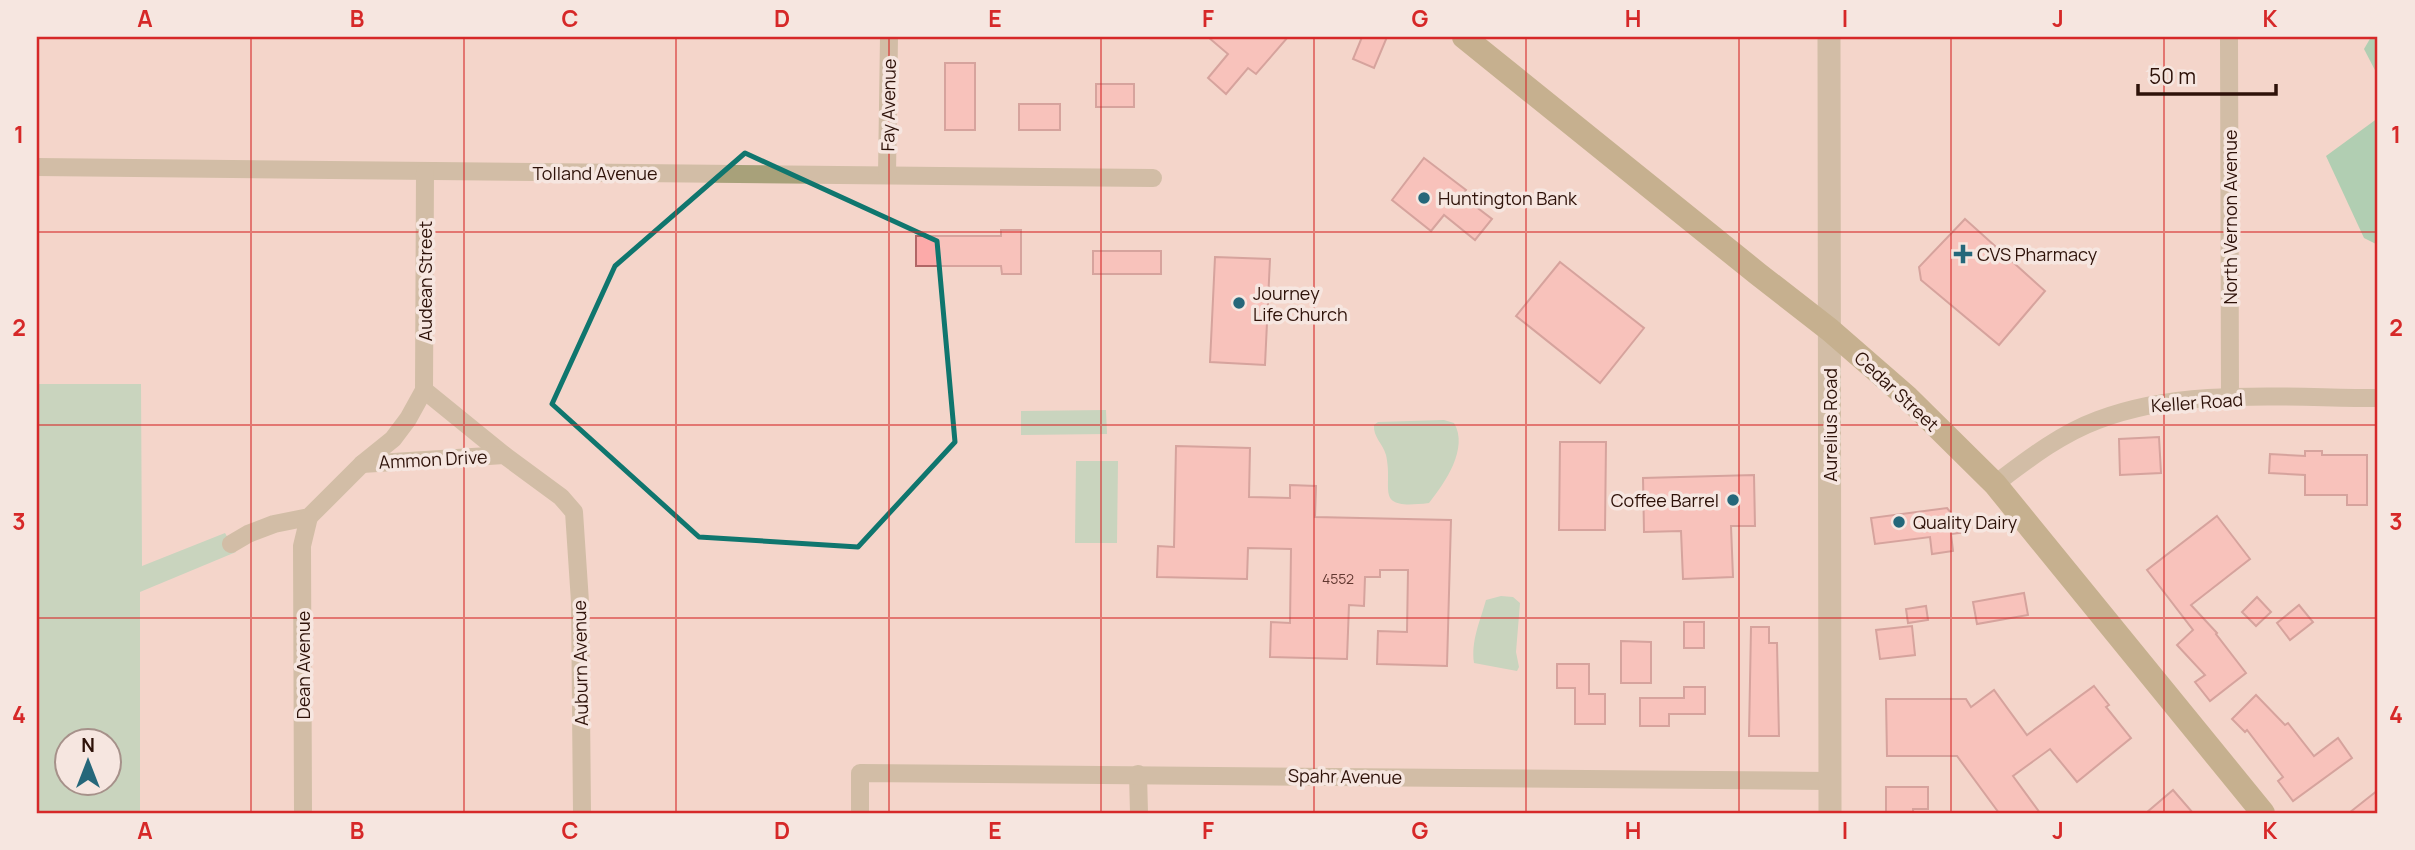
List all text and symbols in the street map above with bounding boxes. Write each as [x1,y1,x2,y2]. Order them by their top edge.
text: A [137,2,153,34]
text: B [350,2,364,34]
text: C [562,2,579,34]
text: D [774,2,790,34]
text: E [988,2,1002,34]
text: F [1202,2,1214,34]
text: G [1412,2,1429,34]
text: H [1625,2,1641,34]
text: I [1842,2,1848,34]
text: J [2052,2,2064,34]
text: K [2263,2,2278,34]
scale bar [2138,52,2277,96]
street label: Fay Avenue [875,58,901,152]
text: 50 m [2149,62,2196,90]
text: 1 [14,118,24,150]
text: 1 [2391,118,2401,150]
street label: North Vernon Avenue [2218,130,2242,304]
street label: Tolland Avenue [533,161,657,185]
place label: Huntington Bank [1438,186,1578,210]
marker: Huntington Bank [1416,190,1432,206]
street label: Audean Street [413,221,437,341]
place label: CVS Pharmacy [1977,242,2098,266]
marker: CVS Pharmacy [1955,246,1971,262]
place label: Journey Life Church [1253,281,1348,326]
marker: Journey Life Church [1231,295,1247,311]
text: 2 [12,311,26,343]
text: 2 [2389,311,2403,343]
street label: Cedar Street [1850,346,1944,436]
street label: Aurelius Road [1818,368,1842,482]
street label: Keller Road [2150,387,2244,417]
street label: Ammon Drive [378,444,488,474]
place label: Coffee Barrel [1611,488,1719,512]
marker: Coffee Barrel [1725,492,1741,508]
text: 3 [12,505,26,537]
text: 3 [2389,505,2403,537]
place label: Quality Dairy [1913,510,2018,534]
marker: Quality Dairy [1891,514,1907,530]
house number: 4552 [1322,569,1354,588]
street label: Auburn Avenue [567,600,593,726]
street label: Dean Avenue [291,611,315,719]
text: 4 [12,698,26,730]
text: 4 [2389,698,2403,730]
north arrow [52,728,122,798]
text: N [81,732,95,758]
street label: Spahr Avenue [1288,763,1402,789]
text: A [137,814,153,846]
text: B [350,814,364,846]
text: C [562,814,579,846]
text: D [774,814,790,846]
text: E [988,814,1002,846]
text: F [1202,814,1214,846]
text: G [1412,814,1429,846]
text: H [1625,814,1641,846]
text: I [1842,814,1848,846]
text: J [2052,814,2064,846]
text: K [2263,814,2278,846]

